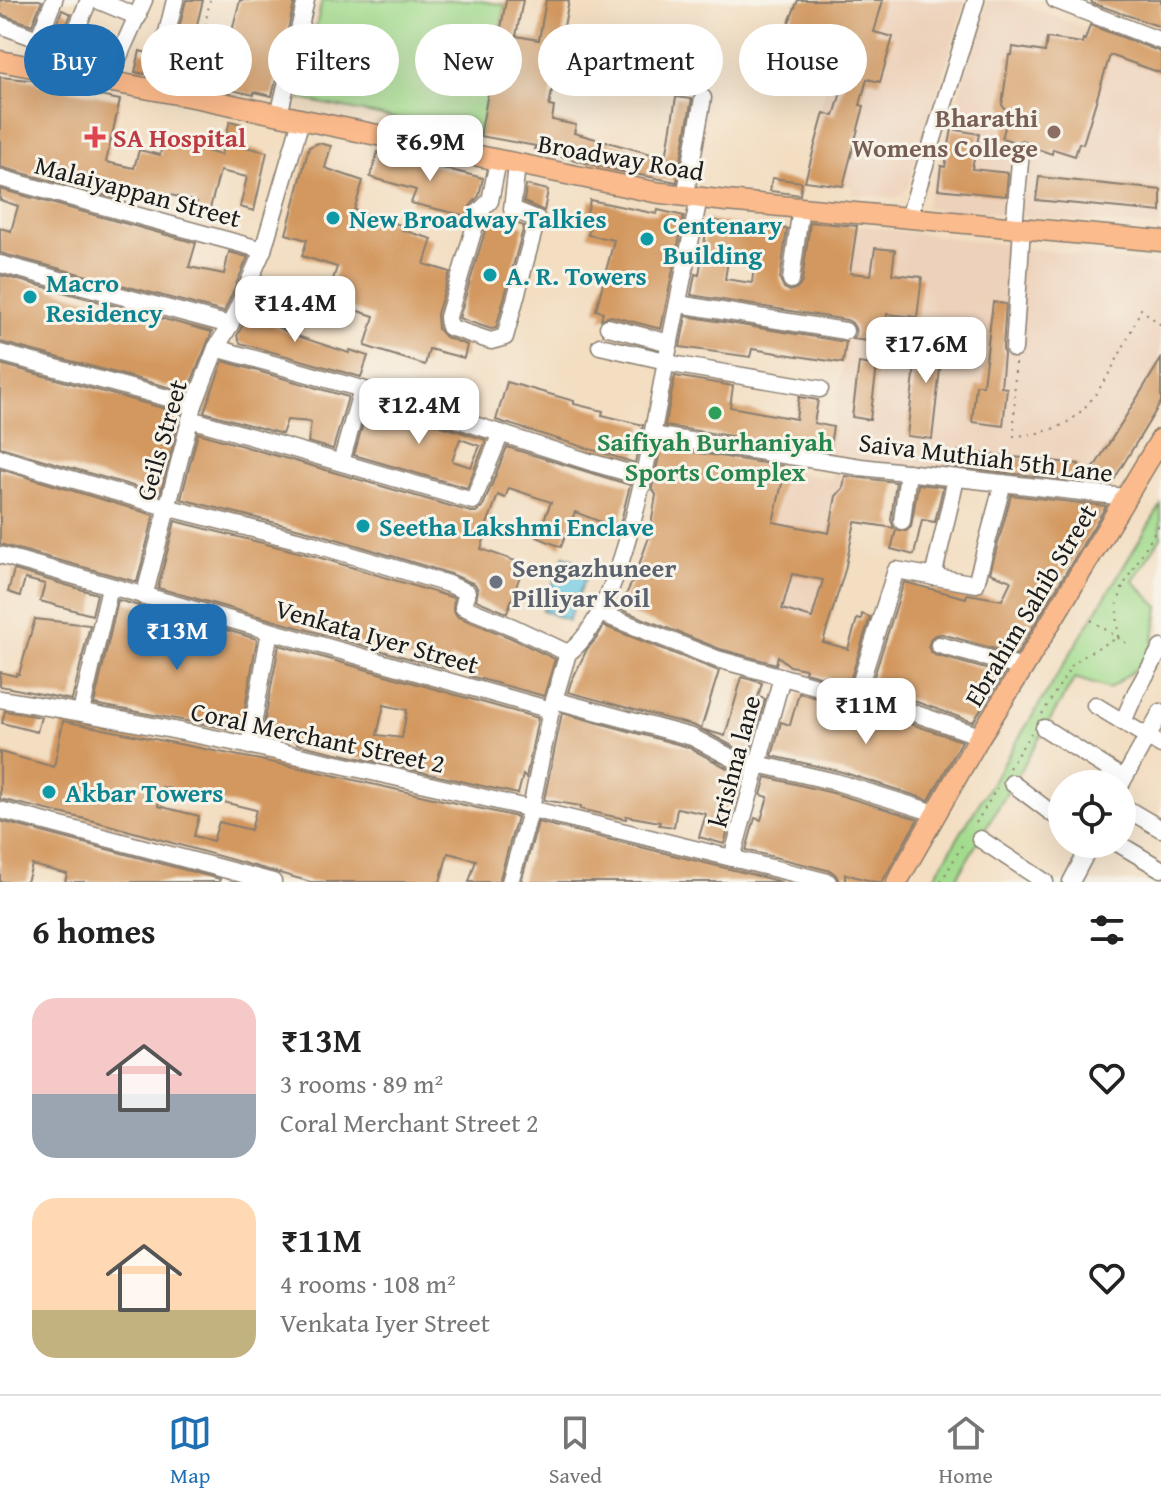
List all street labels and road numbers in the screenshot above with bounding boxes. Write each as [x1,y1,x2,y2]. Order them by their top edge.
street label: Broadway Road [535,123,707,191]
street label: Malaiyappan Street [31,145,245,237]
street label: Geils Street [125,375,197,505]
street label: Saiva Muthiah 5th Lane [857,422,1115,492]
street label: Ebrahim Sahib Street [954,496,1106,714]
street label: Venkata Iyer Street [271,588,483,684]
street label: Coral Merchant Street 2 [187,691,449,783]
street label: krishna lane [698,691,770,831]

